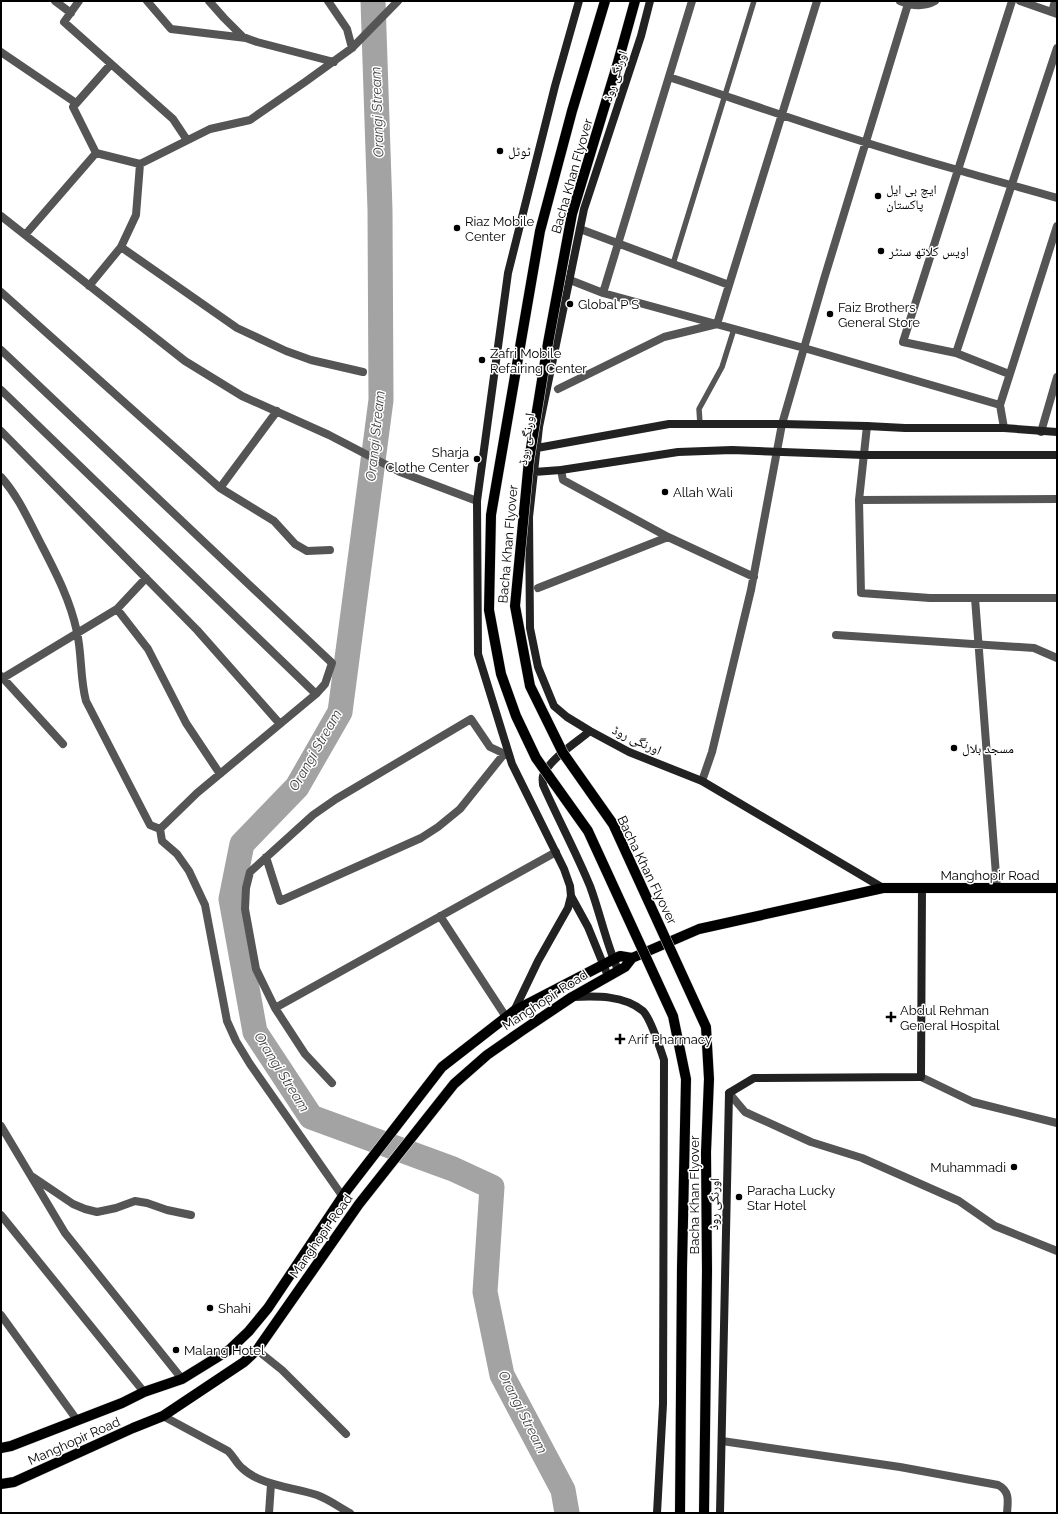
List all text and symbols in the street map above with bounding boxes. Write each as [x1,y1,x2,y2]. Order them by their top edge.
street label: اورنگی روڈ [600,49,631,104]
water label: Orangi Stream [367,66,387,158]
street label: Bacha Khan Flyover [548,116,596,235]
place label: ٹوٹل [508,144,531,160]
marker: ٹوٹل [495,146,505,156]
place label: ایچ بی ایل پاکستان [886,182,937,213]
marker: ایچ بی ایل پاکستان [873,191,883,201]
place label: Riaz Mobile Center [465,214,534,244]
marker: Riaz Mobile Center [452,223,462,233]
place label: اویس کلاتھ سنٹر [888,244,969,260]
marker: اویس کلاتھ سنٹر [876,246,886,256]
place label: Global P S [578,297,639,312]
marker: Global P S [565,299,575,309]
place label: Faiz Brothers General Store [838,300,920,330]
marker: Faiz Brothers General Store [825,309,835,319]
place label: Zafri Mobile Refairing Center [490,346,587,376]
marker: Zafri Mobile Refairing Center [477,355,487,365]
water label: Orangi Stream [362,390,388,482]
street label: اورنگی روڈ [515,412,538,466]
place label: Sharja Clothe Center [386,445,469,475]
marker: Sharja Clothe Center [472,454,482,464]
street label: Bacha Khan Flyover [495,484,521,604]
place label: Allah Wali [673,485,733,500]
marker: Allah Wali [660,487,670,497]
water label: Orangi Stream [285,707,345,793]
street label: اورنگی روڈ [610,722,664,759]
place label: مسجد بلال [962,741,1014,757]
marker: مسجد بلال [949,743,959,753]
street label: Bacha Khan Flyover [614,813,680,927]
street label: Manghopir Road [941,868,1039,883]
street label: Manghopir Road [499,967,591,1033]
place label: Abdul Rehman General Hospital [900,1003,1000,1033]
marker: Abdul Rehman General Hospital [885,1011,897,1023]
water label: Orangi Stream [251,1029,313,1115]
place label: Arif Pharmacy [628,1032,712,1047]
marker: Arif Pharmacy [615,1034,625,1044]
street label: Bacha Khan Flyover [687,1135,702,1254]
place label: Muhammadi [930,1160,1006,1175]
marker: Muhammadi [1009,1162,1019,1172]
street label: اورنگی روڈ [706,1178,723,1230]
place label: Paracha Lucky Star Hotel [747,1183,835,1213]
street label: Manghopir Road [286,1191,356,1281]
marker: Paracha Lucky Star Hotel [734,1192,744,1202]
place label: Shahi [218,1301,251,1316]
marker: Shahi [205,1303,215,1313]
place label: Malang Hotel [184,1343,265,1358]
marker: Malang Hotel [171,1345,181,1355]
water label: Orangi Stream [495,1368,551,1456]
street label: Manghopir Road [26,1414,122,1468]

